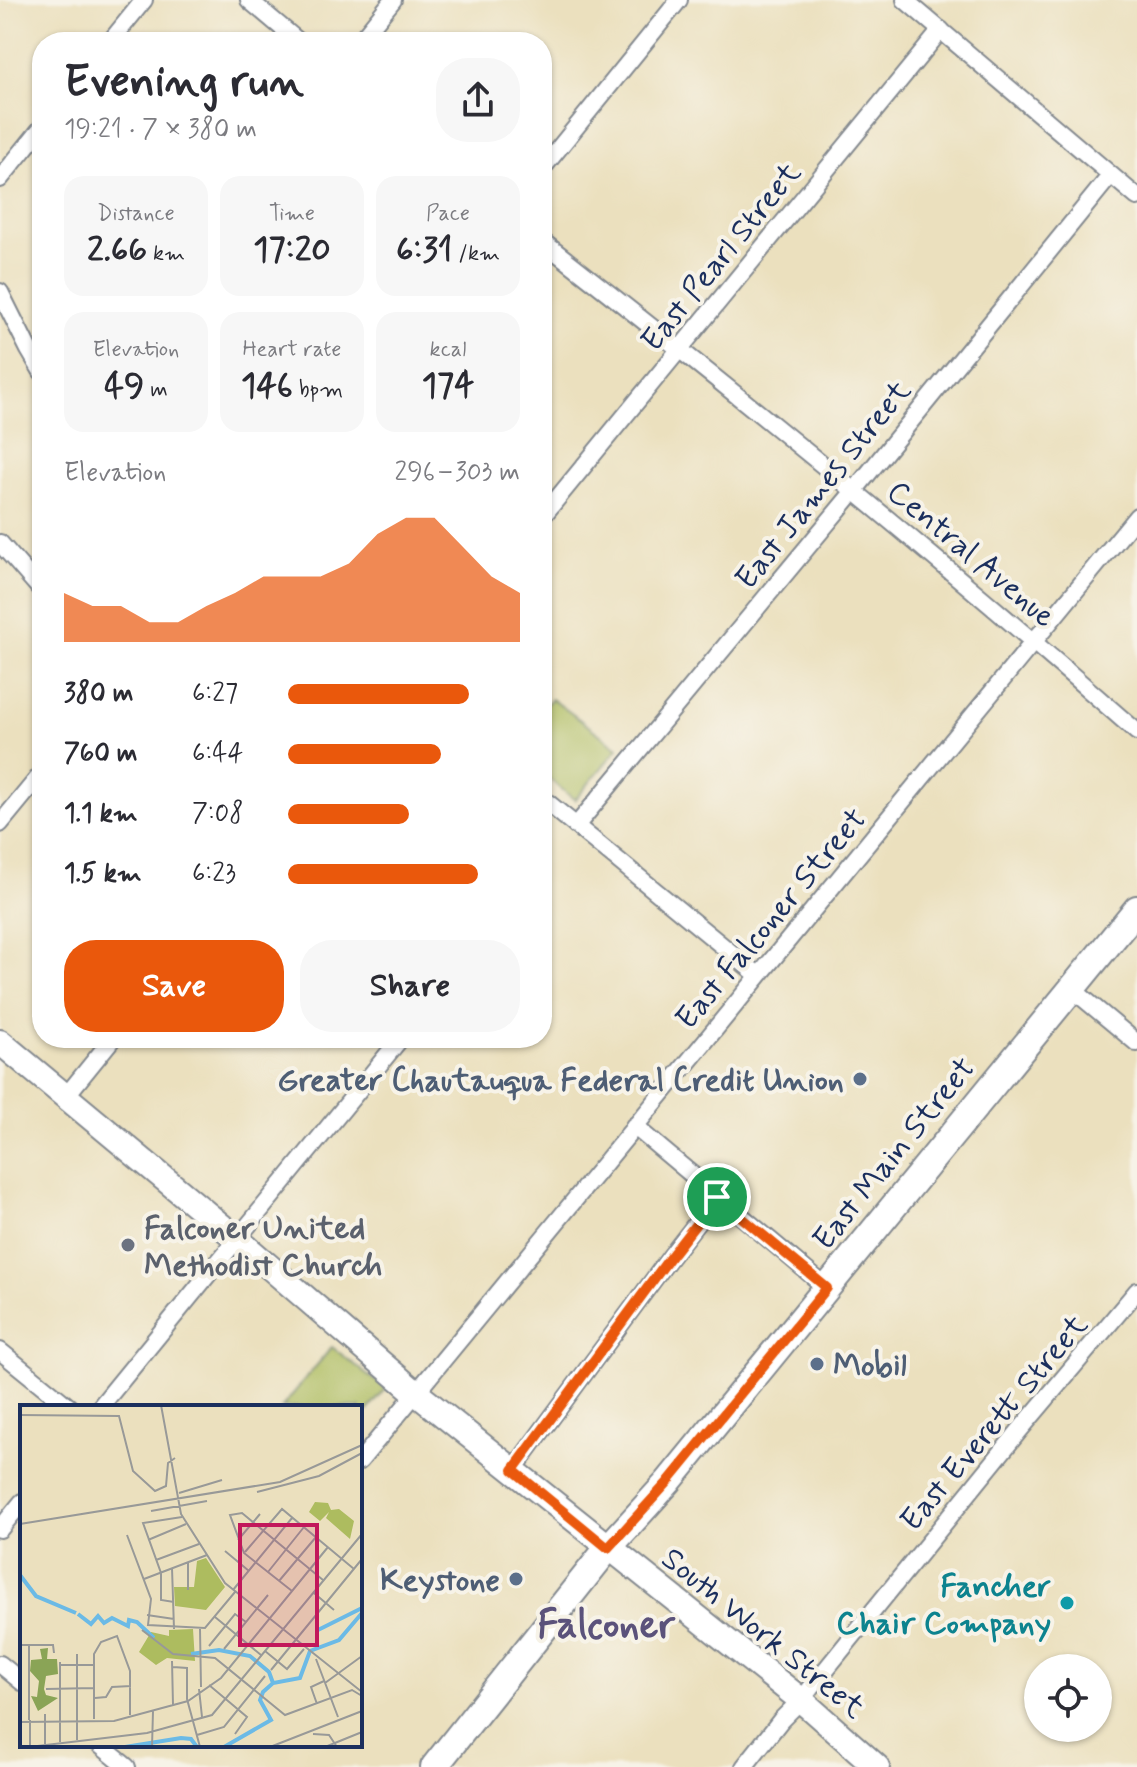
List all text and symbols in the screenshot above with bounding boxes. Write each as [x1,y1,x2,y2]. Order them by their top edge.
text: Evening run [64,54,304,112]
button: share [436,58,520,142]
text: 19:21 · 7 × 380 m [64,113,257,147]
street label: East Pearl Street [632,153,811,361]
text: Distance [97,200,175,228]
text: Time [269,200,315,228]
text: Pace [426,200,470,228]
text: 2.66 [87,228,147,273]
text: 17:20 [253,228,331,273]
text: 6:31 [396,228,452,273]
text: km [147,240,185,268]
text: /km [452,240,500,268]
text: Elevation [93,336,179,364]
text: Heart rate [243,336,341,364]
text: kcal [430,336,466,364]
text: 49 [104,364,144,409]
text: 146 [241,364,293,409]
text: 174 [422,364,474,409]
street label: East James Street [726,372,921,599]
text: m [144,376,168,404]
text: bpm [293,376,343,404]
text: Elevation [64,456,166,490]
text: 296–303 m [395,456,520,490]
street label: Central Avenue [877,472,1064,638]
text: 380 m [64,677,133,711]
text: 6:27 [192,677,238,711]
text: 760 m [64,737,138,771]
text: 6:44 [192,737,243,771]
text: 1.1 km [64,797,138,831]
text: 7:08 [192,797,244,831]
street label: East Falconer Street [666,800,877,1039]
text: 1.5 km [64,857,142,891]
text: 6:23 [192,857,236,891]
button: Save [64,940,284,1032]
button: Share [300,940,520,1032]
street label: East Main Street [804,1049,985,1260]
place label: Greater Chautauqua Federal Credit Union [277,1060,844,1102]
marker: Greater Chautauqua Federal Credit Union [851,1070,869,1088]
pin [683,1163,751,1231]
icon: arrive [695,1175,739,1219]
place label: Falconer United Methodist Church [144,1208,383,1287]
marker: Falconer United Methodist Church [119,1236,137,1254]
street label: East Everett Street [891,1306,1098,1541]
place label: Mobil [833,1345,907,1387]
marker: Mobil [808,1355,826,1373]
inset map [20,1405,362,1747]
street label: South Work Street [652,1539,873,1729]
place label: Keystone [380,1560,500,1602]
place label: Fancher Chair Company [836,1566,1051,1645]
marker: Keystone [507,1570,525,1588]
marker: Fancher Chair Company [1058,1594,1076,1612]
district label: Falconer [537,1600,676,1652]
map controls [1024,1654,1112,1742]
button: locate [1024,1654,1112,1742]

